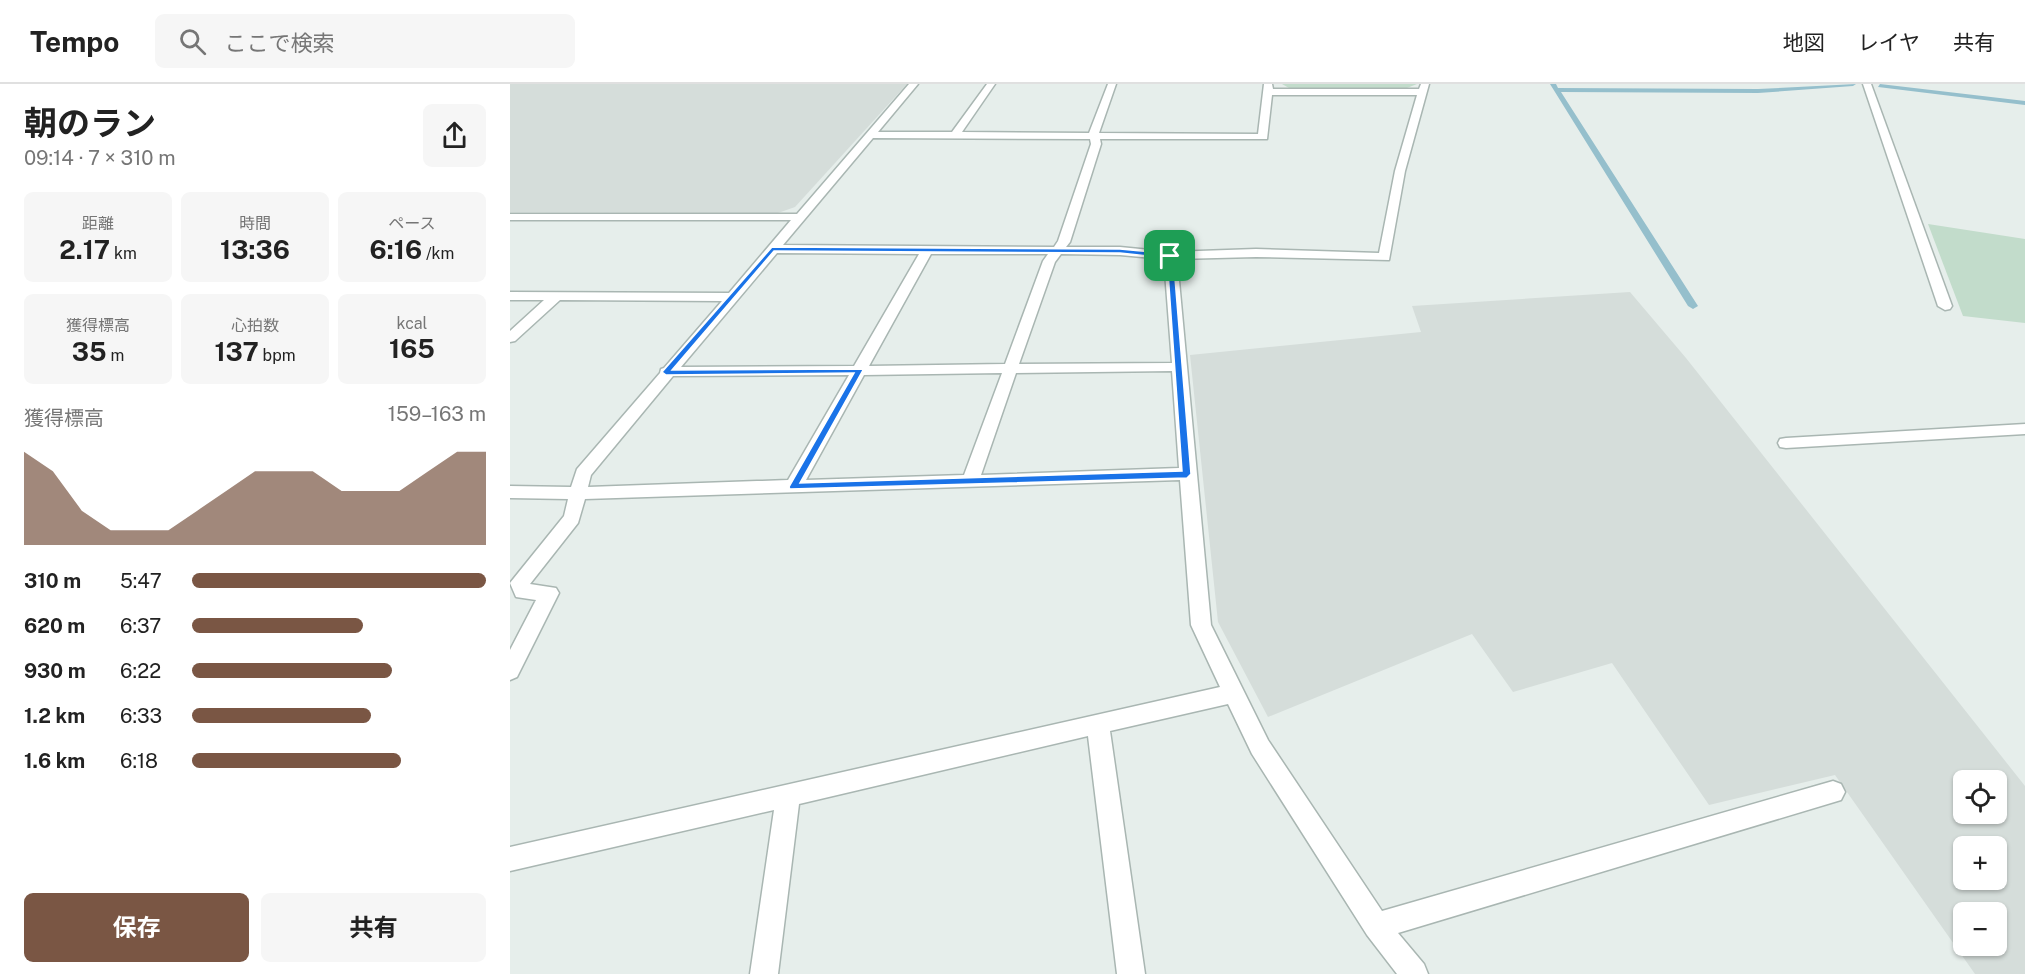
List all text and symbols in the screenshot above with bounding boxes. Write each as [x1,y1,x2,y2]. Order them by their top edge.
search box [155,14,575,68]
text: Tempo [30,25,119,58]
icon: search [176,25,209,58]
text: ここで検索 [224,30,334,56]
text: 地図 [1783,30,1825,55]
text: レイヤ [1858,30,1920,55]
text: 共有 [1953,30,1995,55]
text: 朝のラン [24,104,156,142]
button: share [423,104,486,167]
text: 09:14 · 7 × 310 m [24,146,176,170]
text: 距離 [82,214,114,233]
text: 時間 [239,214,271,233]
text: ペース [388,214,436,233]
pin [1144,230,1195,281]
text: 2.17 [59,234,110,265]
text: 13:36 [220,234,290,265]
text: 6:16 [370,234,422,265]
icon: arrive [1153,239,1186,272]
text: km [110,244,137,263]
text: /km [422,244,454,263]
text: kcal [397,314,427,333]
text: 獲得標高 [66,316,130,335]
text: 心拍数 [231,316,279,335]
text: 165 [389,333,435,364]
text: 35 [72,336,107,367]
text: 137 [214,336,259,367]
text: m [107,346,124,365]
text: bpm [259,346,296,365]
text: 159–163 m [388,402,486,426]
text: 獲得標高 [24,406,104,430]
text: 310 m [24,569,81,593]
text: 5:47 [120,569,162,593]
text: 620 m [24,614,85,638]
text: 6:37 [120,614,161,638]
text: 930 m [24,659,86,683]
text: 6:22 [120,659,161,683]
text: 1.2 km [24,704,85,728]
text: 6:33 [120,704,162,728]
text: 1.6 km [24,749,85,773]
text: 6:18 [120,749,158,773]
map controls [1953,770,2007,956]
button: locate [1953,770,2007,824]
button: + [1953,836,2007,890]
button: 保存 [24,893,249,962]
button: 共有 [261,893,486,962]
button: − [1953,902,2007,956]

